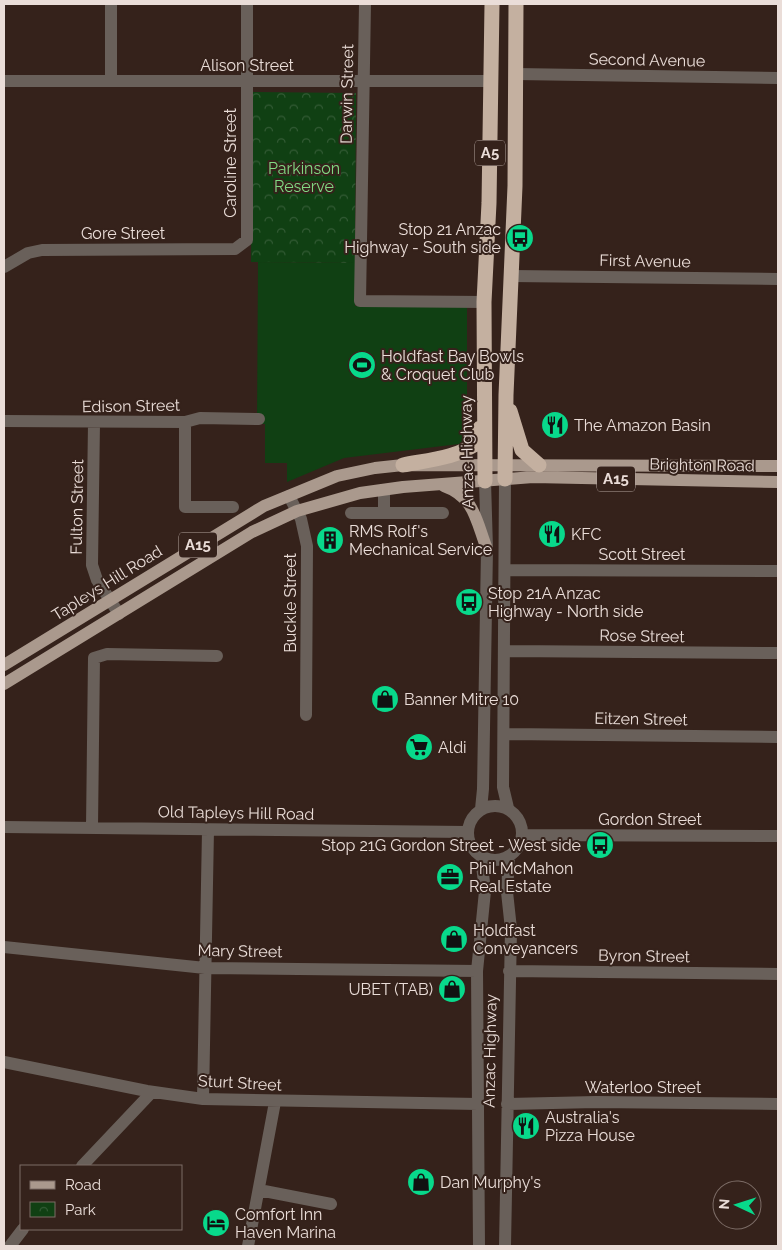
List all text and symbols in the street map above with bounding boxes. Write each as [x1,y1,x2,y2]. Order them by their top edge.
street label: Darwin Street [337,43,357,144]
street label: Second Avenue [589,49,705,71]
street label: Alison Street [200,56,294,75]
street label: Caroline Street [221,108,240,218]
road number: A5 [475,140,505,166]
park label: Parkinson Reserve [268,159,340,196]
place label: Stop 21 Anzac Highway - South side [344,220,501,257]
bus stop icon: Stop 21 Anzac Highway - South side [505,223,535,253]
street label: Gore Street [81,224,166,243]
street label: First Avenue [599,251,691,271]
place label: Holdfast Bay Bowls & Croquet Club [381,347,524,384]
sports icon: Holdfast Bay Bowls & Croquet Club [347,350,377,380]
street label: Anzac Highway [457,395,477,509]
street label: Edison Street [82,396,181,416]
restaurant icon: The Amazon Basin [540,410,570,440]
place label: The Amazon Basin [574,416,711,435]
street label: Brighton Road [649,455,755,475]
street label: Fulton Street [67,459,87,555]
road number: A15 [597,466,635,492]
restaurant icon: KFC [537,519,567,549]
place label: RMS Rolf's Mechanical Service [349,522,492,559]
building icon: RMS Rolf's Mechanical Service [315,525,345,555]
place label: KFC [571,525,601,544]
road number: A15 [179,532,217,558]
street label: Tapleys Hill Road [48,541,166,625]
street label: Scott Street [599,545,686,564]
street label: Buckle Street [281,553,300,653]
place label: Stop 21A Anzac Highway - North side [488,584,643,621]
bus stop icon: Stop 21A Anzac Highway - North side [454,587,484,617]
street label: Rose Street [599,626,685,646]
shop icon: Banner Mitre 10 [370,684,400,714]
place label: Banner Mitre 10 [404,690,519,709]
street label: Eitzen Street [594,709,689,729]
supermarket icon: Aldi [404,732,434,762]
place label: Aldi [438,738,467,757]
street label: Old Tapleys Hill Road [158,802,314,824]
street label: Gordon Street [598,810,702,829]
bus stop icon: Stop 21G Gordon Street - West side [585,830,615,860]
place label: Stop 21G Gordon Street - West side [321,836,581,855]
place label: Phil McMahon Real Estate [469,859,573,896]
office icon: Phil McMahon Real Estate [435,862,465,892]
place label: Holdfast Conveyancers [473,921,578,958]
shop icon: Holdfast Conveyancers [439,924,469,954]
street label: Mary Street [197,941,283,961]
street label: Byron Street [598,946,691,966]
shop icon: UBET (TAB) [437,974,467,1004]
place label: UBET (TAB) [348,980,433,999]
street label: Anzac Highway [480,994,500,1108]
street label: Sturt Street [198,1071,283,1095]
street label: Waterloo Street [585,1078,702,1097]
place label: Australia's Pizza House [545,1108,635,1145]
restaurant icon: Australia's Pizza House [511,1111,541,1141]
legend [20,1165,182,1230]
shop icon: Dan Murphy's [406,1167,436,1197]
place label: Dan Murphy's [440,1173,541,1192]
text: Road [65,1176,101,1194]
north arrow [712,1180,762,1230]
text: N [716,1198,732,1210]
text: Park [65,1201,96,1219]
place label: Comfort Inn Haven Marina [235,1205,336,1242]
hotel icon: Comfort Inn Haven Marina [201,1208,231,1238]

